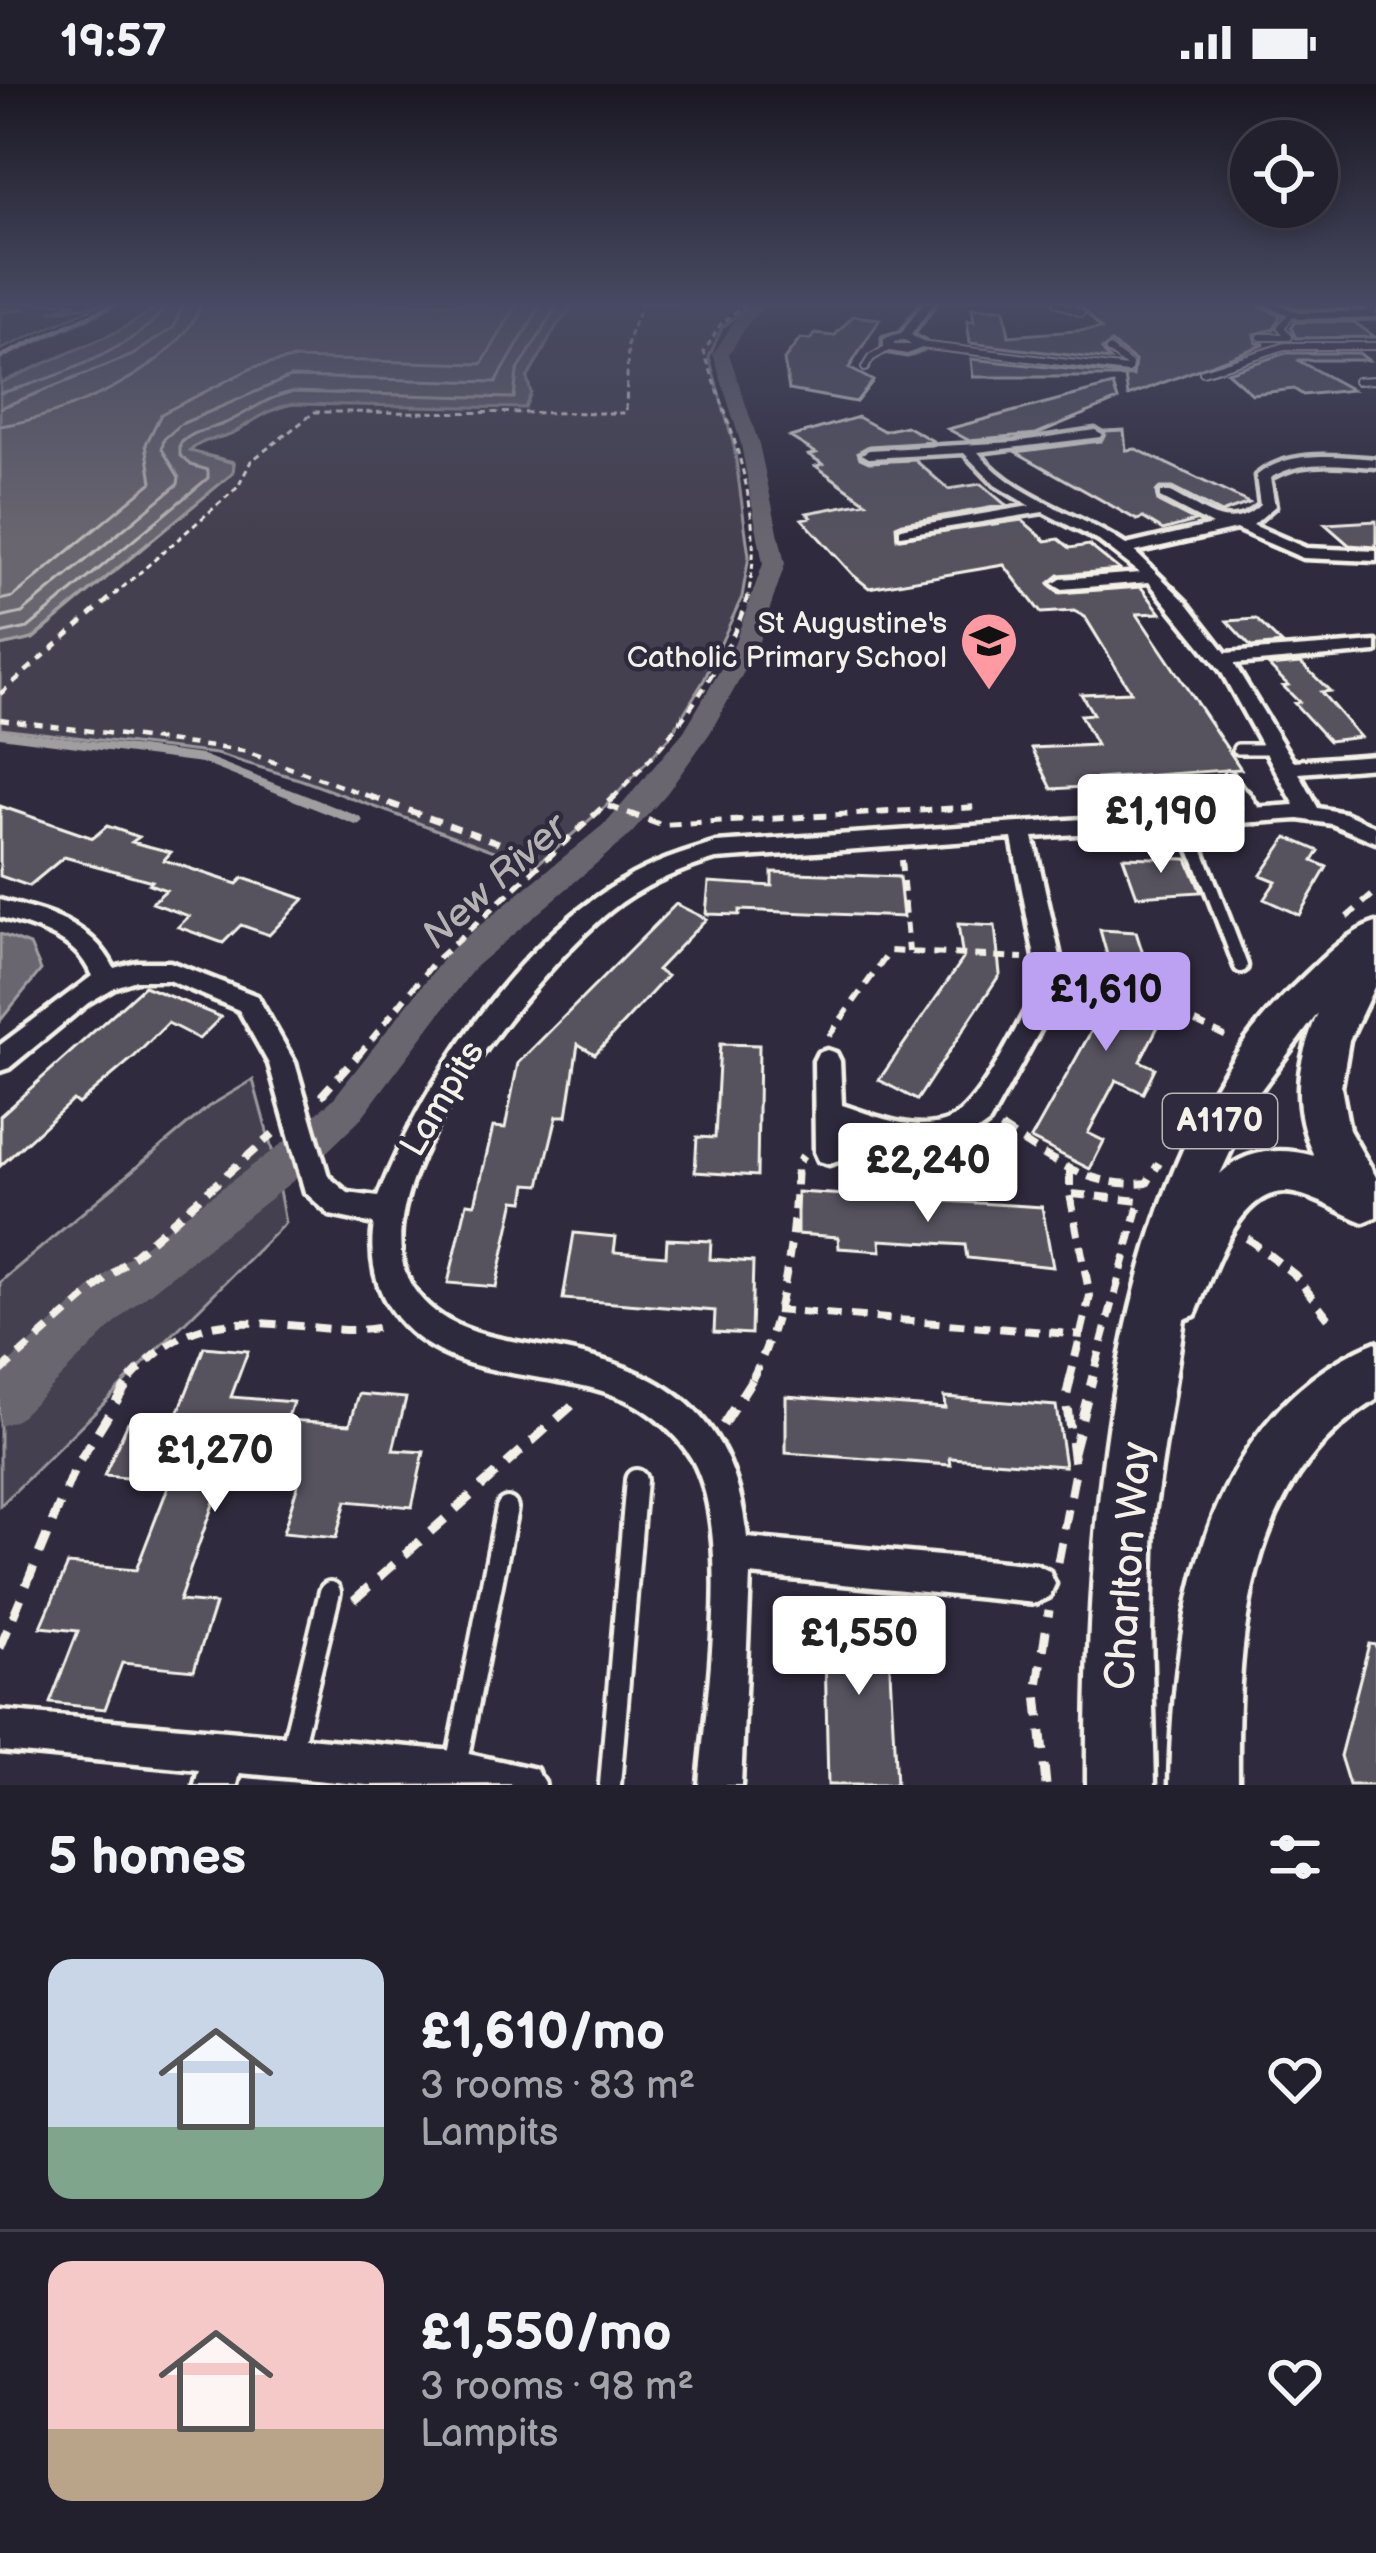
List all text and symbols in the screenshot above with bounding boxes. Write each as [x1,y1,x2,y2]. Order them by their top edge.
text: 19:57 [60,15,167,70]
map controls [1230,120,1338,228]
button: locate [1230,120,1338,228]
place label: St Augustine's Catholic Primary School [627,606,947,676]
school or university icon: St Augustine's Catholic Primary School [958,610,1020,692]
pin: £1,190 [1063,774,1259,876]
text: £1,190 [1105,789,1217,836]
water label: New River [413,803,579,959]
pin: £1,610 [1008,952,1204,1054]
text: £1,610 [1049,967,1163,1014]
street label: Lampits [392,1033,494,1165]
road number: A1170 [1163,1094,1277,1148]
pin: £2,240 [830,1123,1026,1225]
text: £2,240 [865,1138,991,1185]
pin: £1,270 [117,1413,313,1515]
text: £1,270 [156,1428,274,1475]
street label: Charlton Way [1095,1440,1163,1692]
pin: £1,550 [761,1596,957,1698]
text: £1,550 [800,1611,918,1658]
icon: filters [1262,1824,1328,1890]
text: 5 homes [48,1827,246,1888]
text: £1,610/mo [420,2002,665,2063]
icon: home [144,2007,288,2151]
icon: heart [1262,2046,1328,2112]
text: 3 rooms · 83 m² [420,2063,695,2110]
text: Lampits [420,2110,558,2157]
text: £1,550/mo [420,2303,672,2364]
icon: home [144,2309,288,2453]
icon: heart [1262,2348,1328,2414]
text: 3 rooms · 98 m² [420,2364,694,2411]
text: Lampits [420,2411,558,2458]

